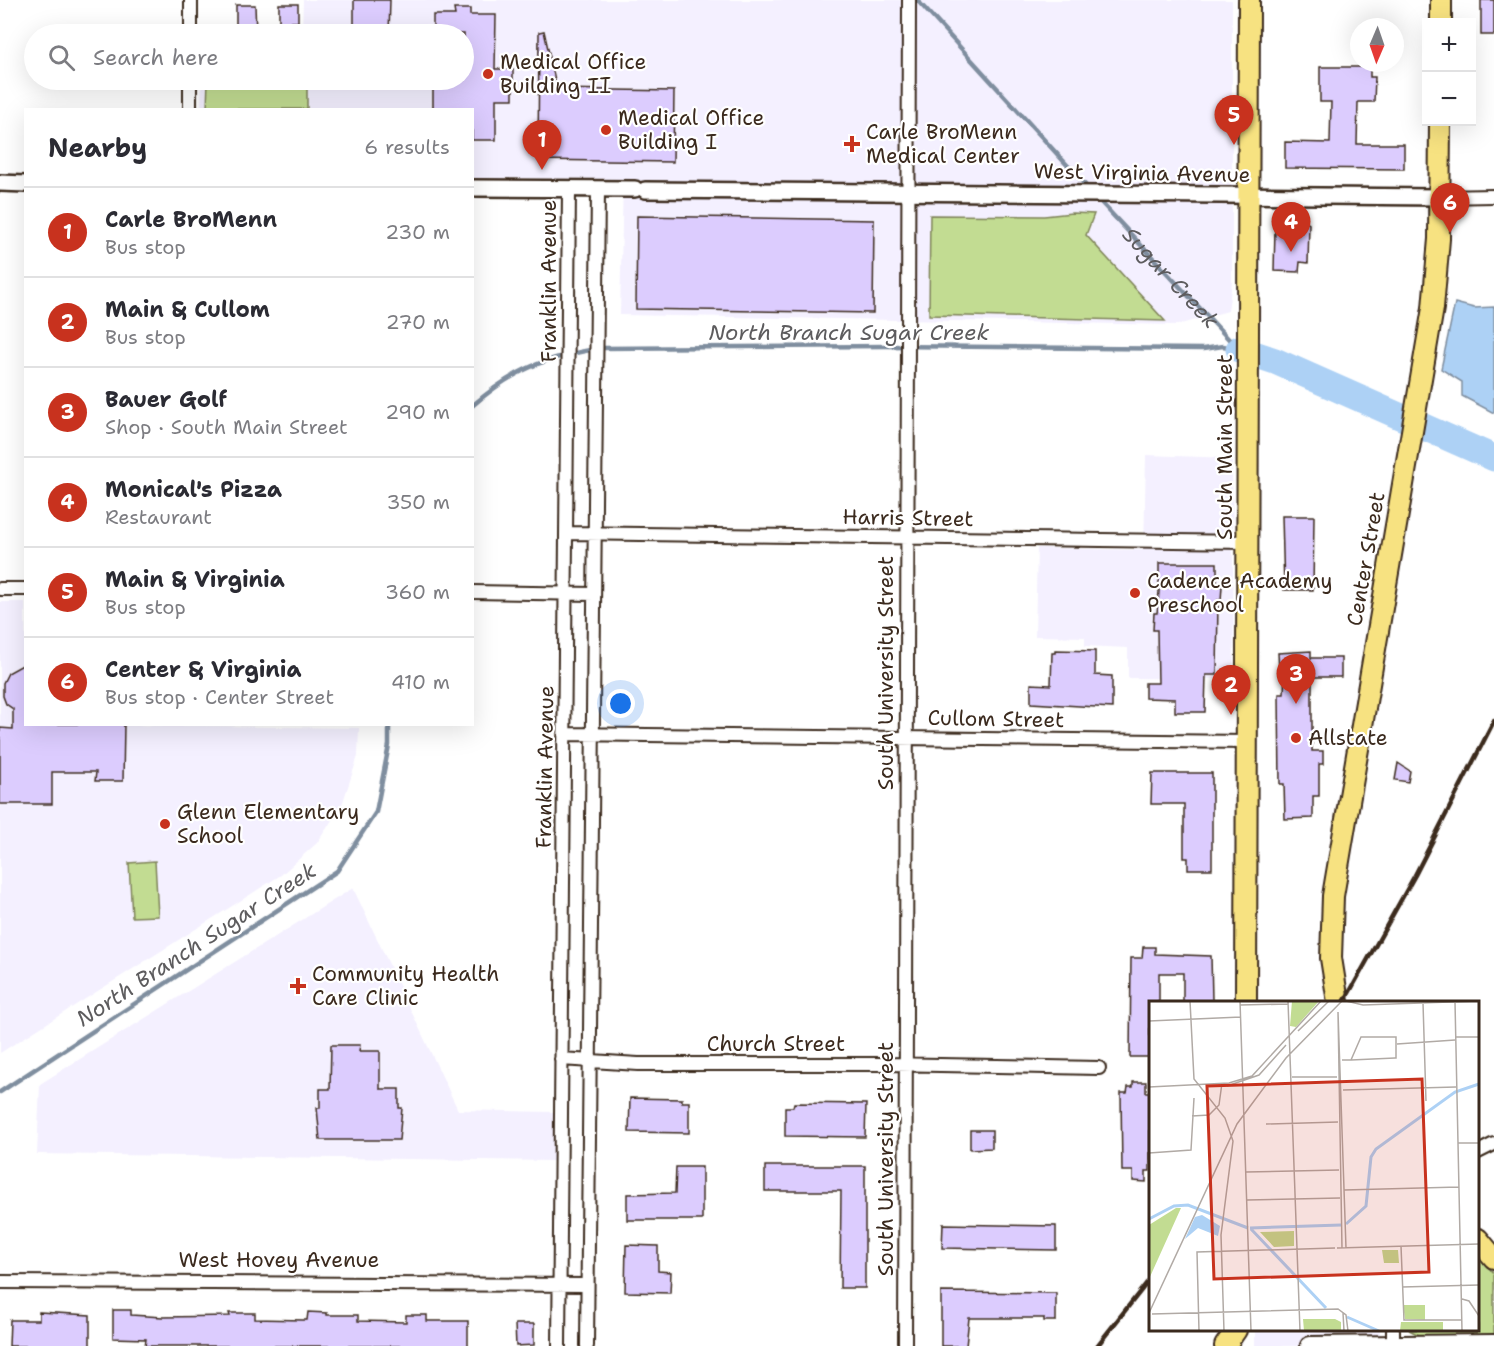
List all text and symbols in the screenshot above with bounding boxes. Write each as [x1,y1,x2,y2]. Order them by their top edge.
north arrow [1350,18,1404,72]
map controls [1422,18,1476,126]
button: + [1422,18,1476,72]
search box [24,24,474,90]
icon: search [45,41,78,74]
text: Search here [93,43,219,72]
place label: Medical Office Building II [500,48,646,100]
marker: Medical Office Building II [481,67,495,81]
button: − [1422,72,1476,126]
pin: 5 [1214,96,1254,145]
place label: Medical Office Building I [618,104,764,156]
place label: Carle BroMenn Medical Center [866,118,1020,170]
pin: 1 [522,120,562,170]
marker: Medical Office Building I [599,123,613,137]
text: Nearby [48,130,147,165]
text: 6 results [364,134,450,160]
marker: Carle BroMenn Medical Center [843,135,861,153]
street label: West Virginia Avenue [1033,157,1251,189]
pin: 6 [1430,184,1470,233]
street label: Franklin Avenue [535,200,563,362]
pin: 4 [1272,202,1310,252]
text: Carle BroMenn [105,205,277,234]
text: 1 [63,219,72,245]
text: 230 m [385,219,450,245]
water label: Sugar Creek [1116,221,1226,335]
text: Bus stop [105,234,186,260]
text: Main & Cullom [105,295,270,324]
text: 2 [61,309,75,335]
text: 270 m [386,309,450,335]
water label: North Branch Sugar Creek [709,318,990,347]
text: Bus stop [105,324,186,350]
street label: South Main Street [1211,354,1239,540]
text: Bauer Golf [105,385,227,414]
text: 3 [61,399,75,425]
text: 290 m [385,399,450,425]
text: Shop · South Main Street [105,414,348,440]
text: Monical's Pizza [105,475,282,504]
text: 4 [61,489,75,515]
text: 350 m [386,489,450,515]
street label: Center Street [1340,490,1392,628]
street label: Harris Street [842,503,974,533]
text: Restaurant [105,504,212,530]
street label: South University Street [872,556,900,790]
text: Main & Virginia [105,565,285,594]
place label: Cadence Academy Preschool [1147,567,1333,619]
text: 5 [61,579,74,605]
text: 360 m [385,579,450,605]
marker: Cadence Academy Preschool [1128,586,1142,600]
text: Bus stop [105,594,186,620]
pin: 3 [1276,654,1316,704]
text: Center & Virginia [105,655,302,684]
pin: 2 [1212,666,1250,715]
text: 6 [61,669,75,695]
text: 410 m [391,669,450,695]
text: Bus stop · Center Street [105,684,334,710]
street label: Franklin Avenue [530,685,560,849]
your location [606,689,635,718]
street label: Cullom Street [927,704,1065,734]
place label: Allstate [1308,724,1388,752]
marker: Allstate [1289,731,1303,745]
place label: Glenn Elementary School [177,798,359,850]
marker: Glenn Elementary School [158,817,172,831]
water label: North Branch Sugar Creek [71,856,322,1033]
place label: Community Health Care Clinic [312,960,499,1012]
marker: Community Health Care Clinic [289,977,307,995]
inset map [1149,1001,1479,1331]
street label: Church Street [707,1030,845,1058]
street label: South University Street [872,1042,900,1276]
street label: West Hovey Avenue [179,1246,379,1274]

